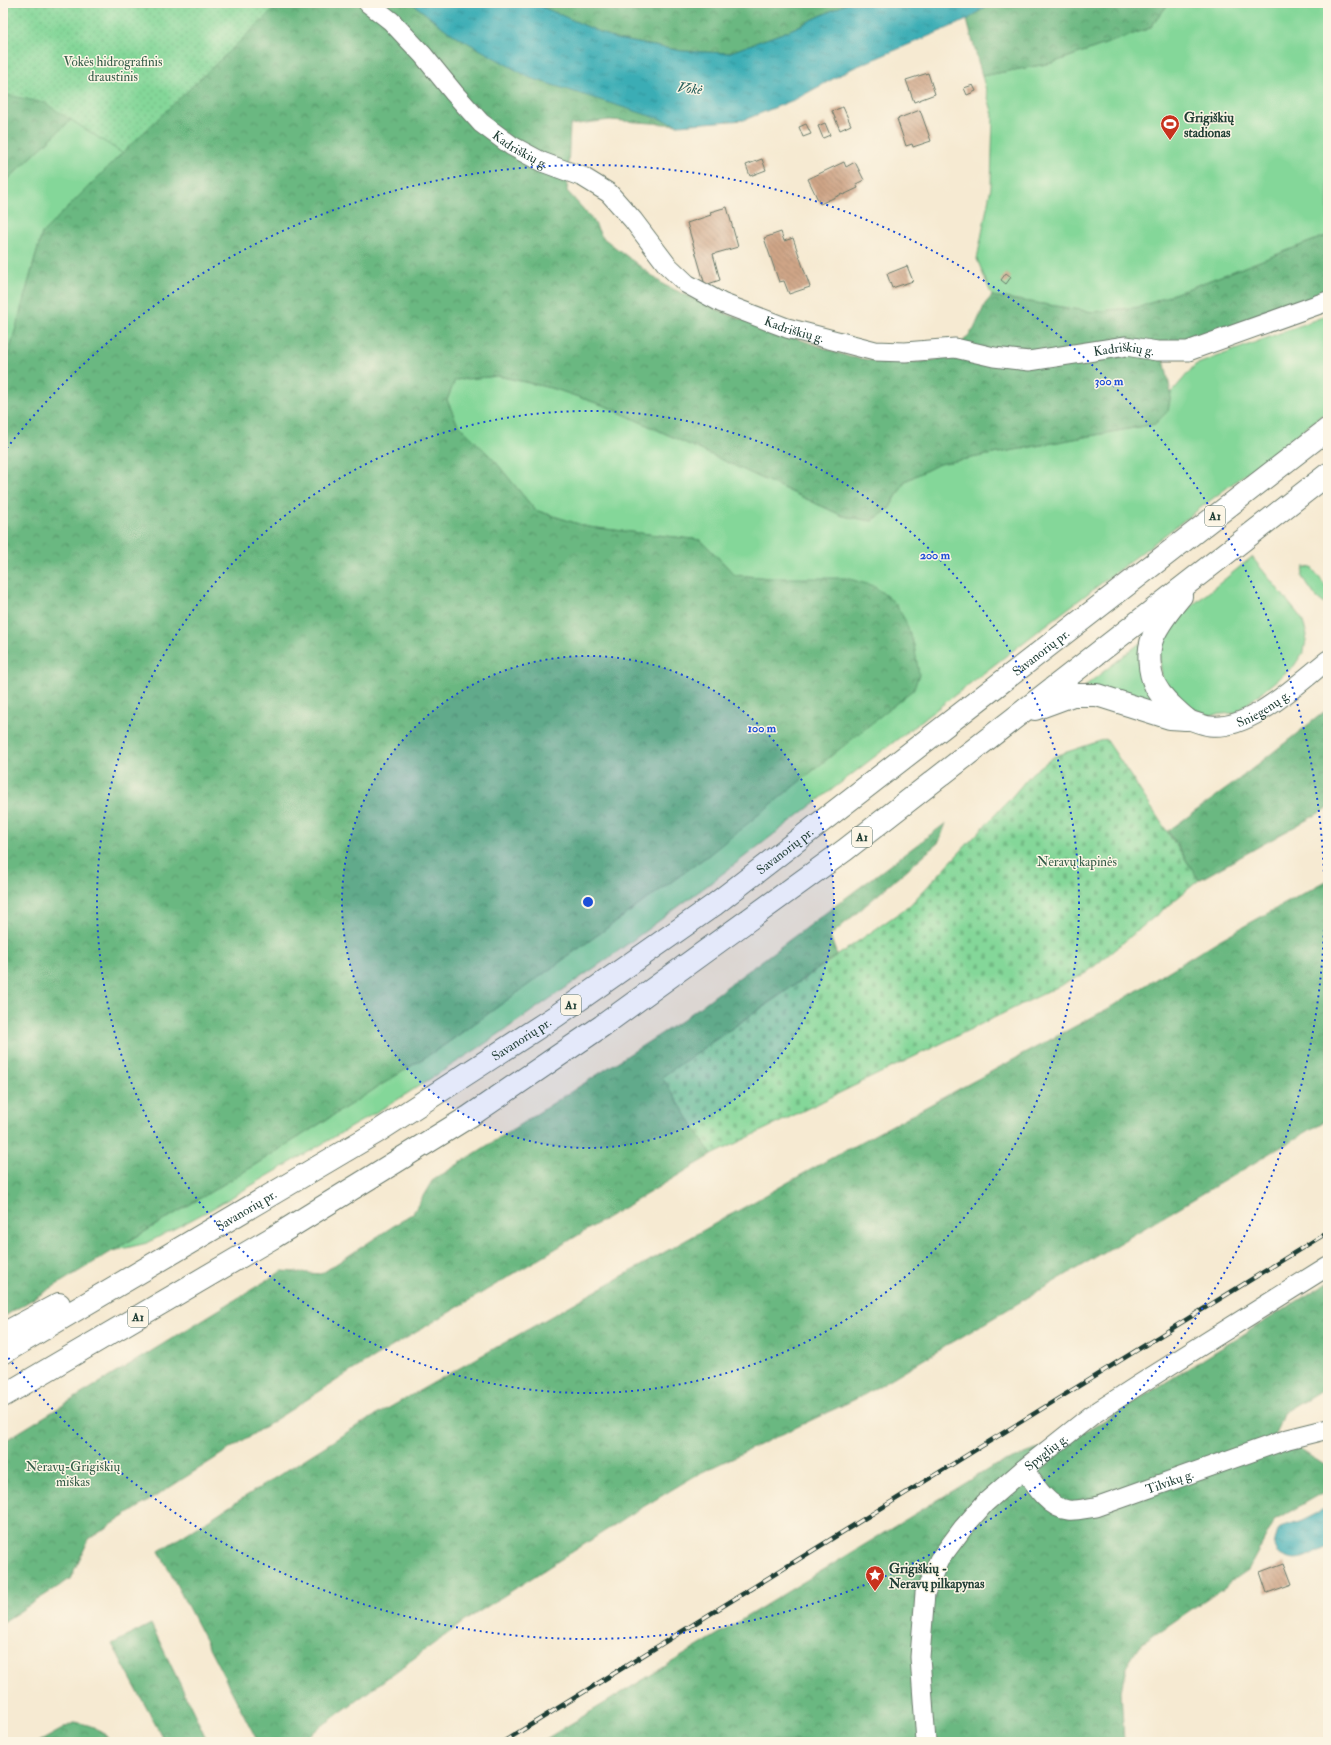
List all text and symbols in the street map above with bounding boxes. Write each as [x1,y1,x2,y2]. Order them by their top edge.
park label: Vokės hidrografinis draustinis [64,54,163,85]
water label: Vokė [677,79,703,98]
place label: Grigiškių stadionas [1184,110,1234,141]
sports icon: Grigiškių stadionas [1159,113,1181,141]
street label: Kadriškių g. [489,127,550,172]
street label: Kadriškių g. [762,313,826,346]
street label: Kadriškių g. [1092,339,1155,360]
text: 300 m [1095,374,1124,389]
road number: A1 [1205,506,1225,526]
text: 200 m [920,548,951,563]
street label: Savanorių pr. [1010,626,1073,680]
street label: Sniegenų g. [1234,687,1293,731]
text: 100 m [748,721,777,736]
street label: Savanorių pr. [753,824,817,878]
road number: A1 [852,827,872,847]
park label: Neravų kapinės [1037,854,1117,871]
centre of rings [581,895,595,909]
road number: A1 [561,995,581,1015]
street label: Savanorių pr. [489,1014,554,1065]
street label: Savanorių pr. [213,1186,280,1235]
road number: A1 [128,1307,148,1327]
street label: Spyglių g. [1021,1430,1071,1475]
park label: Neravų-Grigiškių miškas [26,1459,121,1490]
street label: Tilvikų g. [1143,1466,1196,1498]
place label: Grigiškių - Neravų pilkapynas [888,1561,985,1593]
place icon: Grigiškių - Neravų pilkapynas [864,1564,886,1592]

